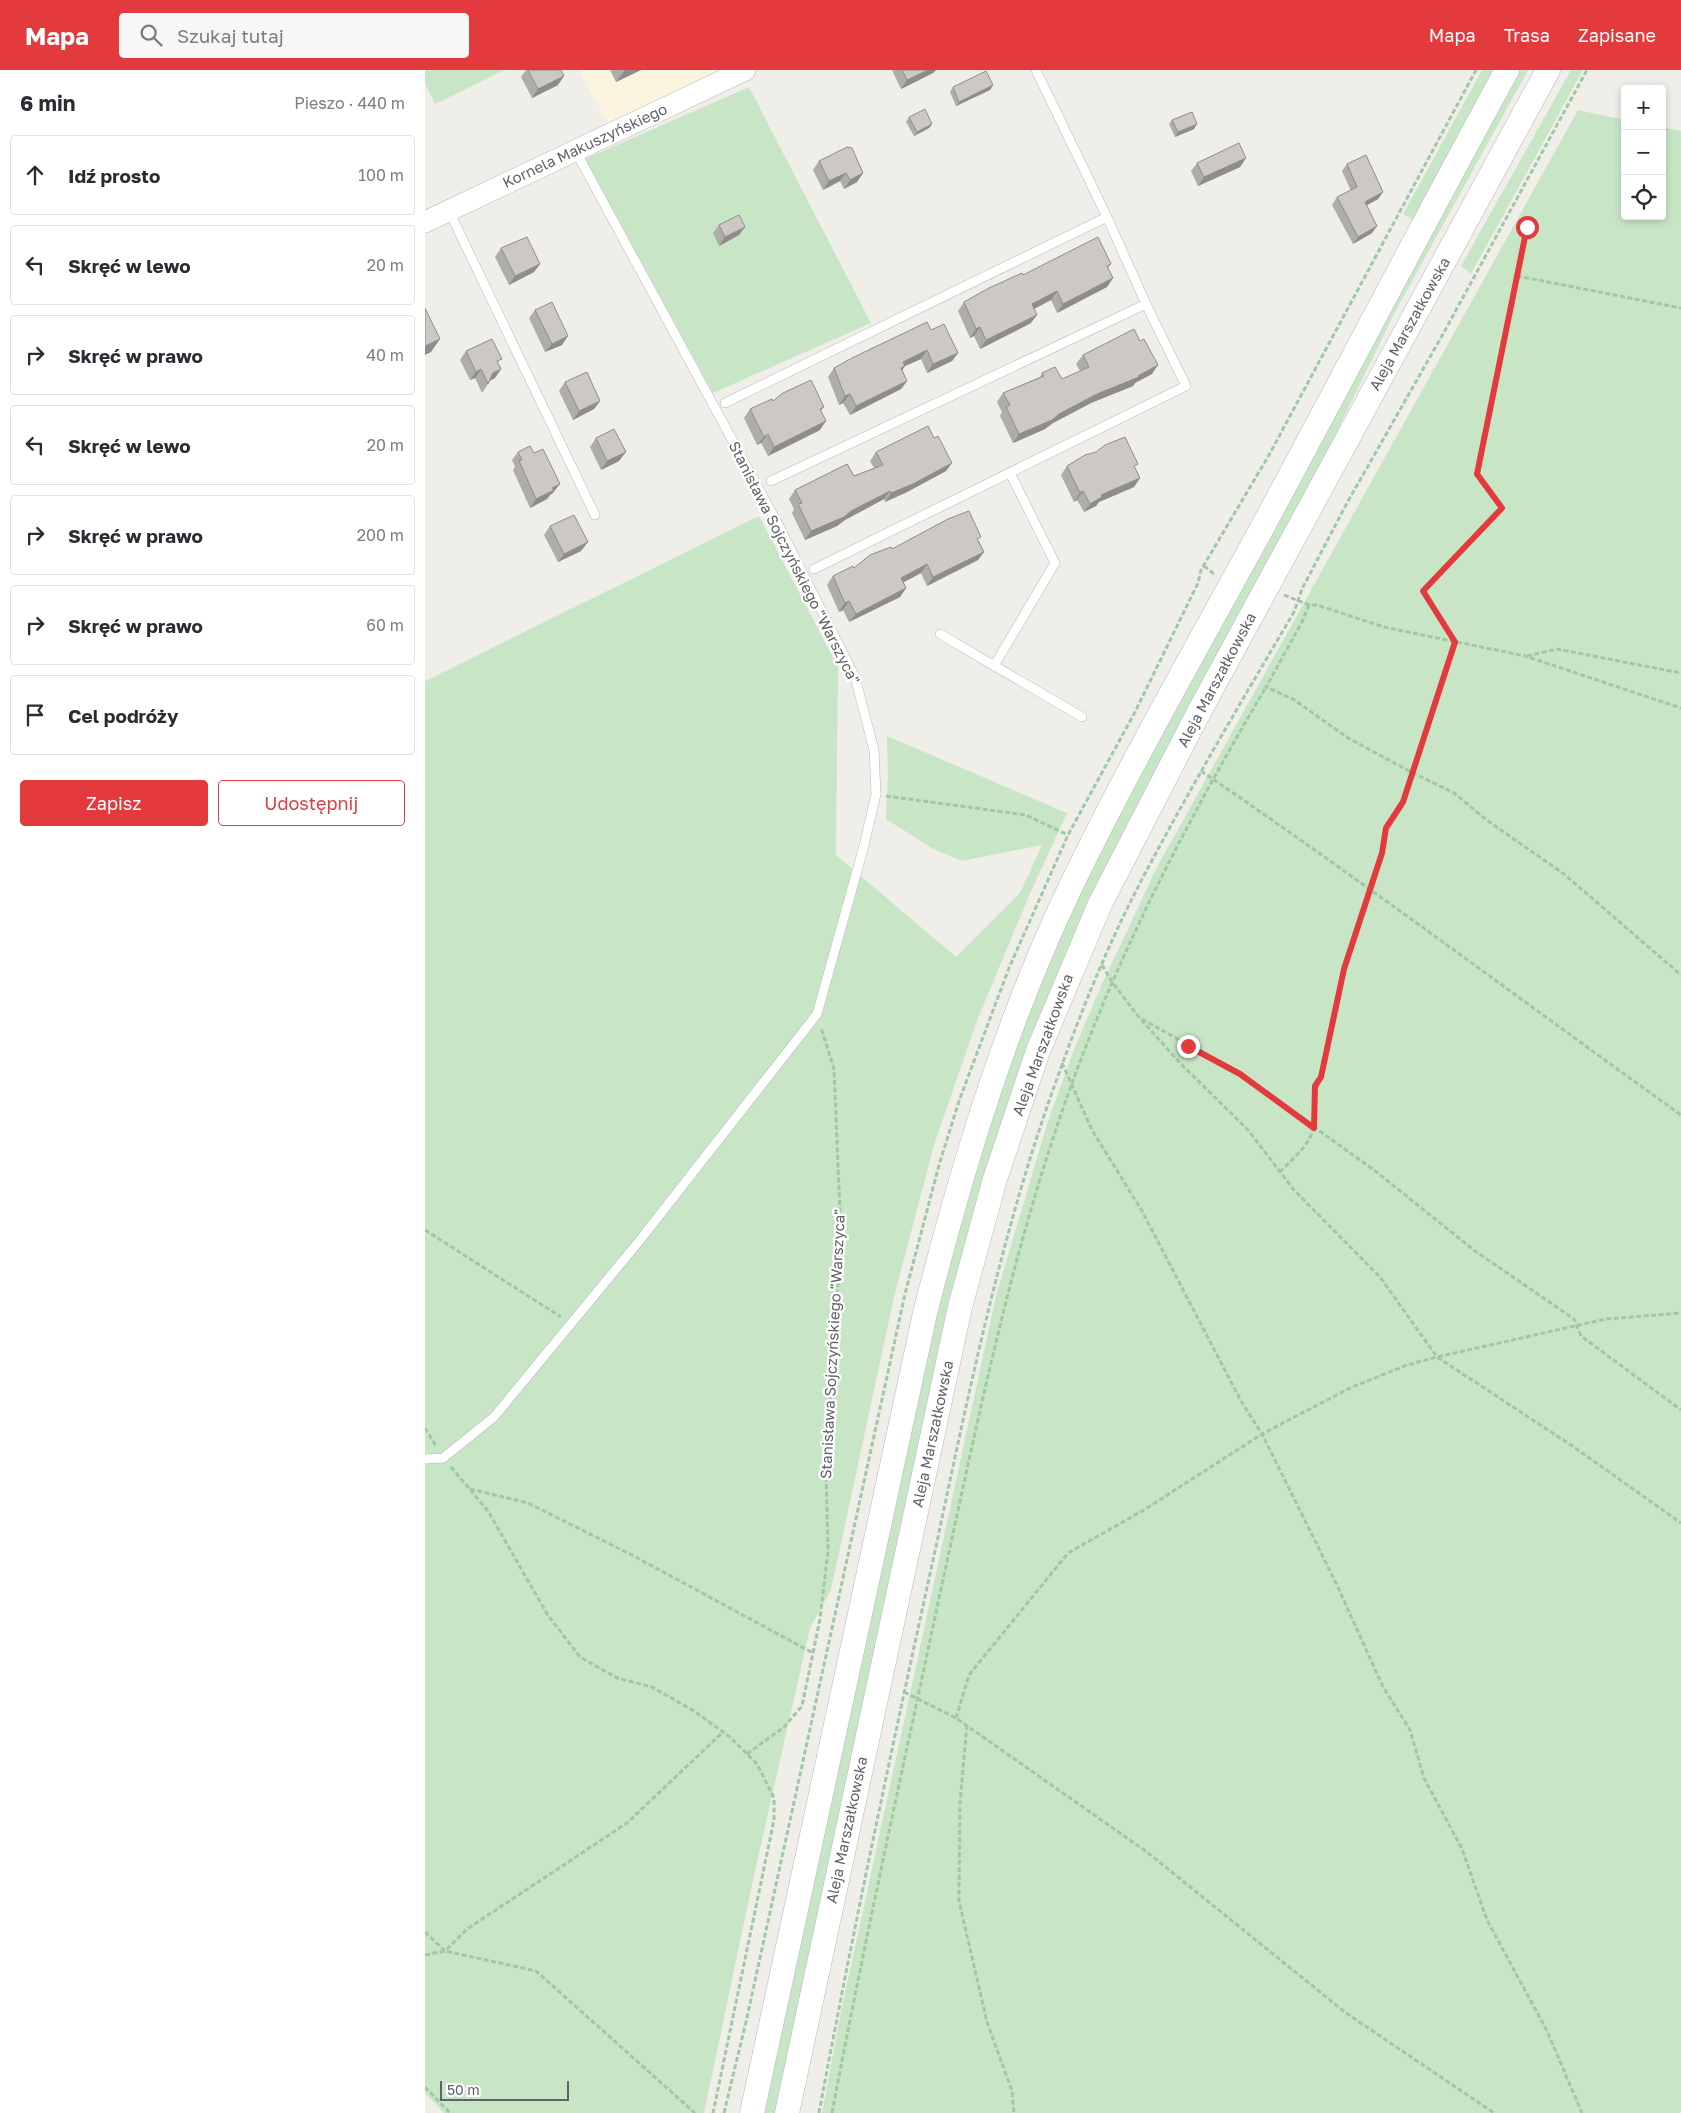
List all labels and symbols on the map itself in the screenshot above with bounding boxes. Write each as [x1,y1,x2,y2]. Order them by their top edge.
street label: Kornela Makuszyńskiego [499,99,670,191]
route start [1516,216,1539,239]
street label: Aleja Marszałkowska [1365,254,1453,393]
street label: Stanisława Sojczyńskiego "Warszyca" [726,438,864,687]
street label: Aleja Marszałkowska [1173,609,1259,750]
street label: Aleja Marszałkowska [1008,971,1076,1118]
route end [1177,1035,1200,1058]
street label: Stanisława Sojczyńskiego "Warszyca" [816,1209,848,1479]
street label: Aleja Marszałkowska [908,1359,956,1509]
street label: Aleja Marszałkowska [822,1755,870,1905]
scale bar [440,2078,569,2101]

